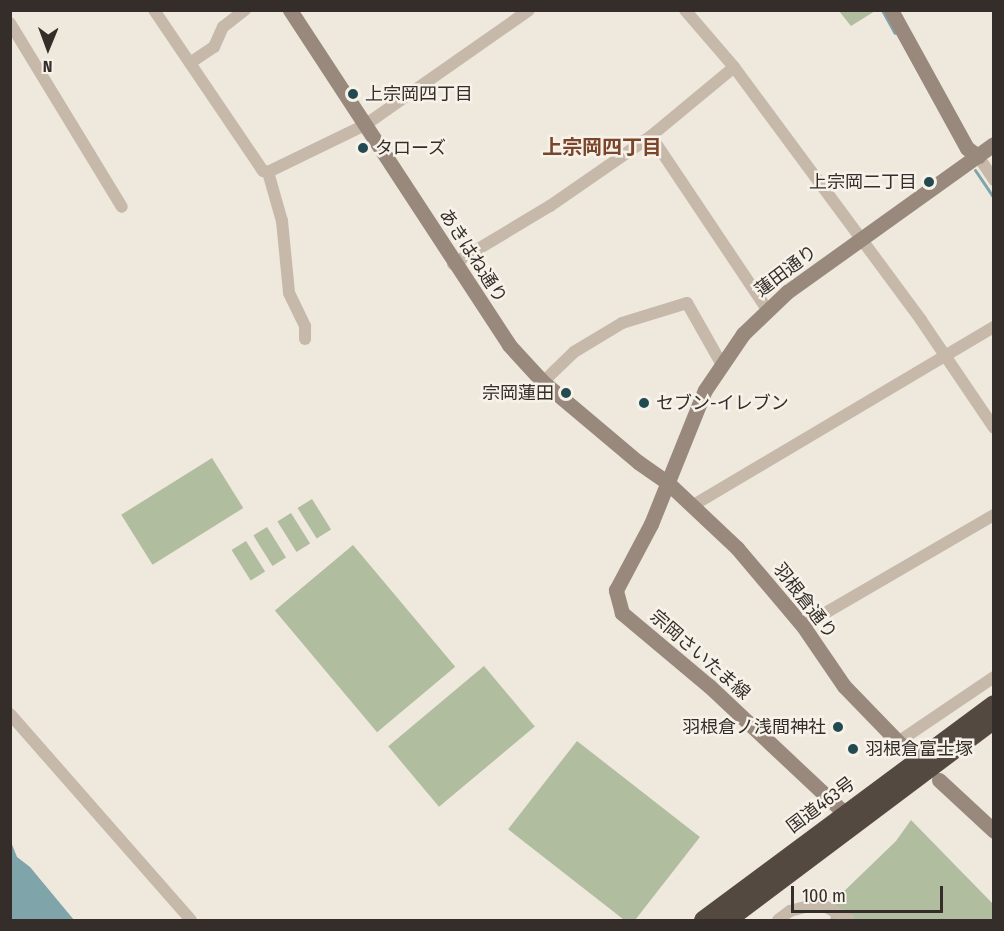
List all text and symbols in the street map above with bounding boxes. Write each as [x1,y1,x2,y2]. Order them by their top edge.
north arrow [18,18,78,78]
text: N [43,57,53,76]
place label: 上宗岡四丁目 [365,83,473,105]
marker: 上宗岡四丁目 [346,87,360,101]
district label: 上宗岡四丁目 [542,135,662,159]
place label: タローズ [375,137,447,159]
marker: タローズ [356,141,370,155]
place label: 上宗岡二丁目 [809,171,917,193]
marker: 上宗岡二丁目 [922,175,936,189]
street label: あきはね通り [435,205,511,307]
street label: 蓮田通り [751,241,821,301]
place label: 宗岡蓮田 [482,382,554,404]
marker: 宗岡蓮田 [559,386,573,400]
place label: セブン-イレブン [656,392,789,414]
marker: セブン-イレブン [637,396,651,410]
street label: 羽根倉通り [769,559,841,643]
street label: 宗岡さいたま線 [645,606,755,704]
place label: 羽根倉ノ浅間神社 [682,716,826,738]
marker: 羽根倉ノ浅間神社 [831,720,845,734]
place label: 羽根倉富士塚 [865,738,973,760]
marker: 羽根倉富士塚 [846,742,860,756]
street label: 国道463号 [783,772,859,838]
scale bar [794,874,946,912]
text: 100 m [802,885,846,907]

